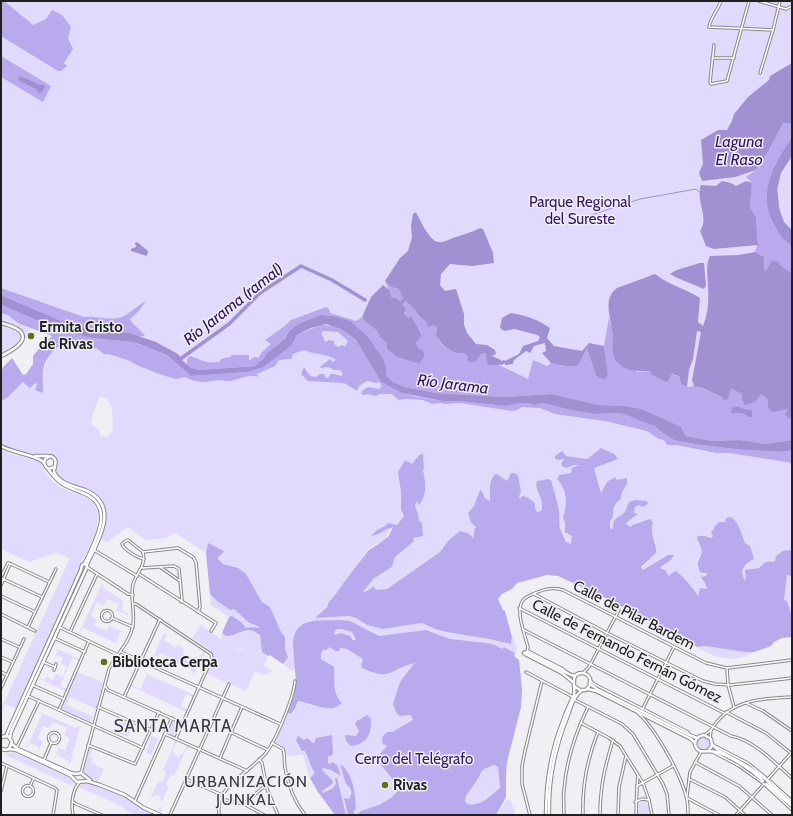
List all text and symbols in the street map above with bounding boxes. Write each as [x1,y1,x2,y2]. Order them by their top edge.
water label: Laguna El Raso [715,132,763,169]
park label: Parque Regional del Sureste [529,193,632,228]
water label: Río Jarama (ramal) [179,259,287,349]
place label: Ermita Cristo de Rivas [39,318,123,353]
marker: Ermita Cristo de Rivas [26,331,36,341]
water label: Río Jarama [416,370,490,398]
street label: Calle de Pilar Bardem [570,577,698,653]
street label: Calle de Fernando Fernán Gómez [529,595,725,707]
place label: Biblioteca Cerpa [112,653,218,671]
marker: Biblioteca Cerpa [99,657,109,667]
district label: SANTA MARTA [114,716,232,736]
park label: Cerro del Telégrafo [355,750,473,768]
district label: URBANIZACIÓN JUNKAL [184,772,308,809]
place label: Rivas [393,776,427,794]
marker: Rivas [380,780,390,790]

